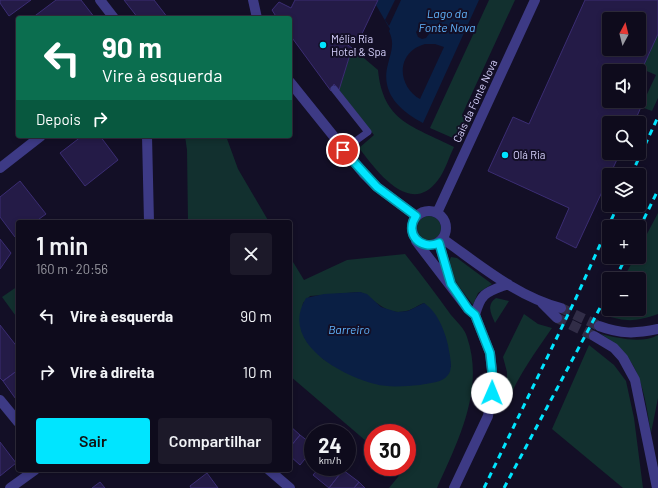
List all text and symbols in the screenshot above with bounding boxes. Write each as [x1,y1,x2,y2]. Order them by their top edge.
water label: Lago da Fonte Nova [419,6,475,34]
north arrow [602,12,646,56]
map controls [602,12,646,316]
text: 90 m [102,30,162,64]
icon: left [36,32,88,84]
place label: Mélia Ria Hotel & Spa [331,32,386,58]
marker: Mélia Ria Hotel & Spa [318,40,328,50]
street label: Cais da Fonte Nova [450,57,499,144]
text: Vire à esquerda [102,64,222,86]
button: sound [602,64,646,108]
icon: right [89,108,111,130]
text: Depois [36,110,81,128]
button: search [602,116,646,160]
pin [326,133,360,167]
icon: arrive [332,139,354,161]
place label: Olá Ria [513,148,545,161]
marker: Olá Ria [500,150,510,160]
button: layers [602,168,646,212]
button: + [602,220,646,264]
text: 1 min [36,231,88,260]
button: close [230,233,272,275]
text: 160 m · 20:56 [36,261,108,277]
button: − [602,272,646,316]
icon: left [36,305,58,327]
text: Vire à esquerda [70,307,173,325]
text: 90 m [240,307,272,325]
water label: Barreiro [328,322,370,336]
icon: right [36,361,58,383]
text: Vire à direita [70,363,154,381]
text: 10 m [243,363,272,381]
position arrow [471,372,513,414]
button: Sair [36,418,150,464]
button: Compartilhar [158,418,272,464]
speed limit sign: 30 [364,424,416,476]
text: 24 [318,433,342,457]
text: km/h [319,454,341,466]

